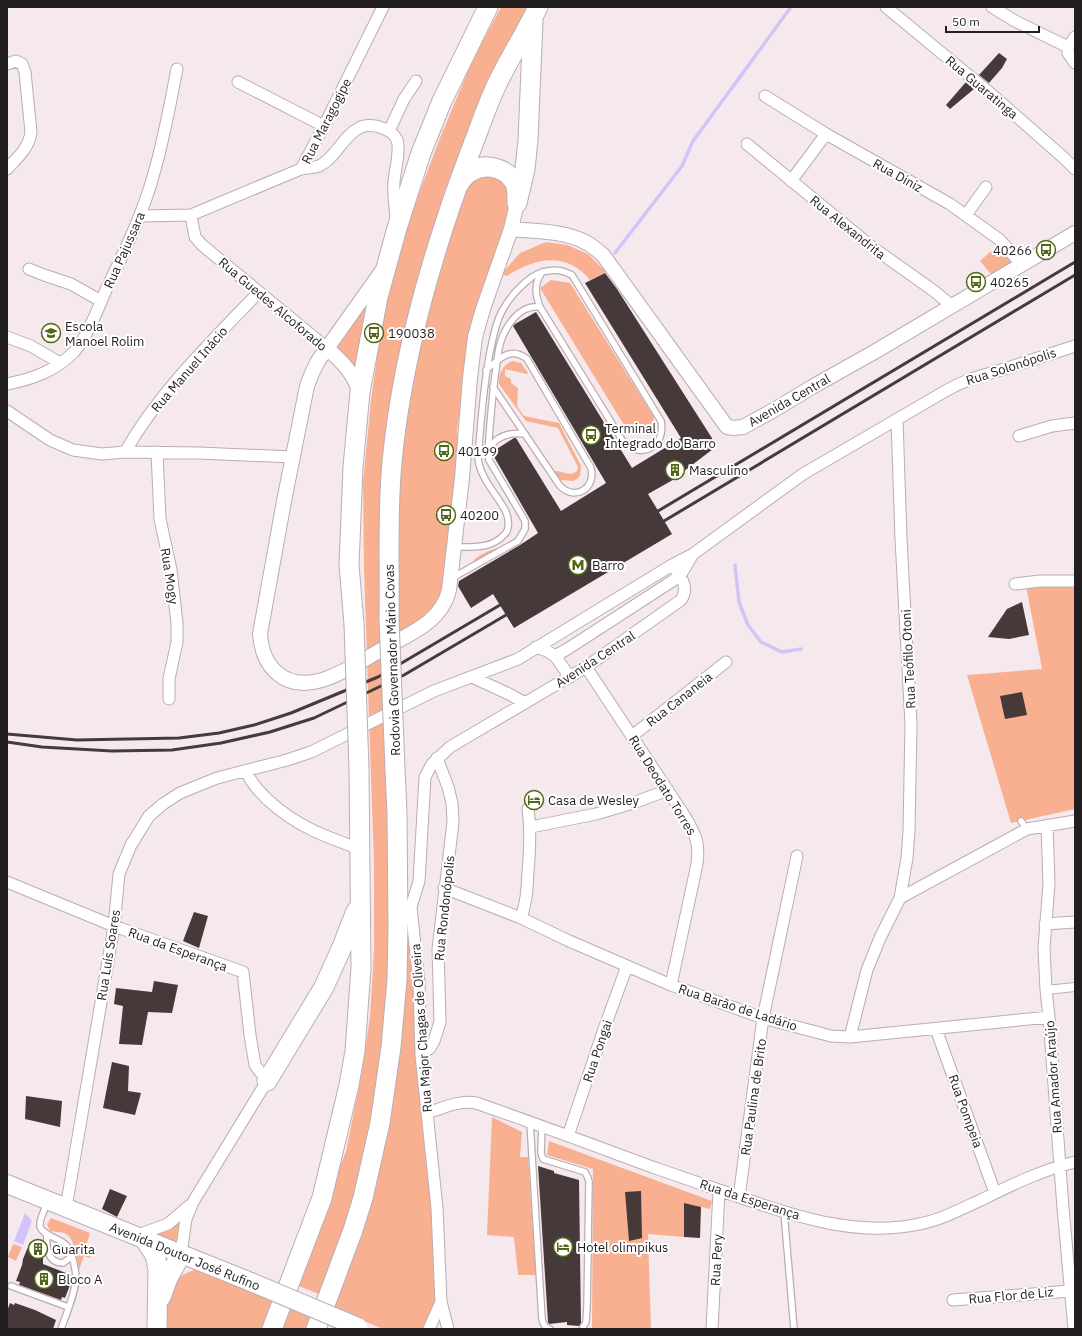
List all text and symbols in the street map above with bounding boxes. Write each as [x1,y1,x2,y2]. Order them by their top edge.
scale bar [946,8,1039,34]
text: 50 m [952,14,980,29]
street label: Rua Guaratinga [942,52,1022,123]
street label: Rua Maragogipe [298,76,355,167]
street label: Rua Diniz [870,155,926,196]
street label: Rua Alexandrita [806,192,889,263]
street label: Rua Pajussara [100,209,149,291]
bus stop icon: 40266 [1035,239,1057,261]
place label: 40266 [993,242,1032,259]
street label: Rua Guedes Alcoforado [215,254,331,355]
bus stop icon: 40265 [965,271,987,293]
place label: 40265 [990,274,1029,291]
place label: Escola Manoel Rolim [65,318,144,350]
school or university icon: Escola Manoel Rolim [40,322,62,344]
bus stop icon: 190038 [363,322,385,344]
street label: Rua Manuel Inácio [147,323,231,416]
place label: 190038 [388,325,435,342]
street label: Rua Solonópolis [964,344,1058,389]
street label: Avenida Central [745,370,834,431]
place label: Terminal Integrado do Barro [605,420,716,452]
bus stop icon: Terminal Integrado do Barro [580,424,602,446]
bus stop icon: 40199 [433,440,455,462]
place label: 40199 [458,443,497,460]
building icon: Masculino [664,459,686,481]
place label: Masculino [689,462,748,479]
bus stop icon: 40200 [435,504,457,526]
place label: 40200 [460,507,499,524]
street label: Rua Mogy [157,547,182,606]
metro station icon: Barro [567,554,589,576]
place label: Barro [592,557,624,574]
street label: Rodovia Governador Mário Covas [381,564,404,756]
street label: Rua Teófilo Otoni [897,609,920,709]
street label: Avenida Central [552,627,639,692]
street label: Rua Cananeia [643,668,716,731]
street label: Rua Deodato Torres [625,732,700,839]
hotel icon: Casa de Wesley [523,789,545,811]
place label: Casa de Wesley [548,792,640,809]
street label: Rua Rondonópolis [431,854,458,962]
street label: Rua Luís Soares [93,908,124,1002]
street label: Rua da Esperança [126,924,230,975]
street label: Rua Major Chagas de Oliveira [407,943,436,1113]
street label: Rua Barão de Ladário [676,980,799,1035]
street label: Rua Pongai [579,1018,616,1085]
street label: Rua Amador Araújo [1041,1020,1066,1134]
street label: Rua Paulina de Brito [737,1037,770,1157]
street label: Rua Pompeia [944,1072,987,1150]
street label: Rua da Esperança [698,1175,802,1224]
street label: Avenida Doutor José Rufino [107,1218,263,1294]
street label: Rua Pery [707,1233,726,1286]
hotel icon: Hotel olimpikus [552,1236,574,1258]
building icon: Guarita [27,1238,49,1260]
place label: Hotel olimpikus [577,1239,668,1256]
place label: Guarita [52,1241,95,1258]
building icon: Bloco A [33,1268,55,1290]
place label: Bloco A [58,1271,103,1288]
street label: Rua Flor de Liz [968,1283,1054,1308]

